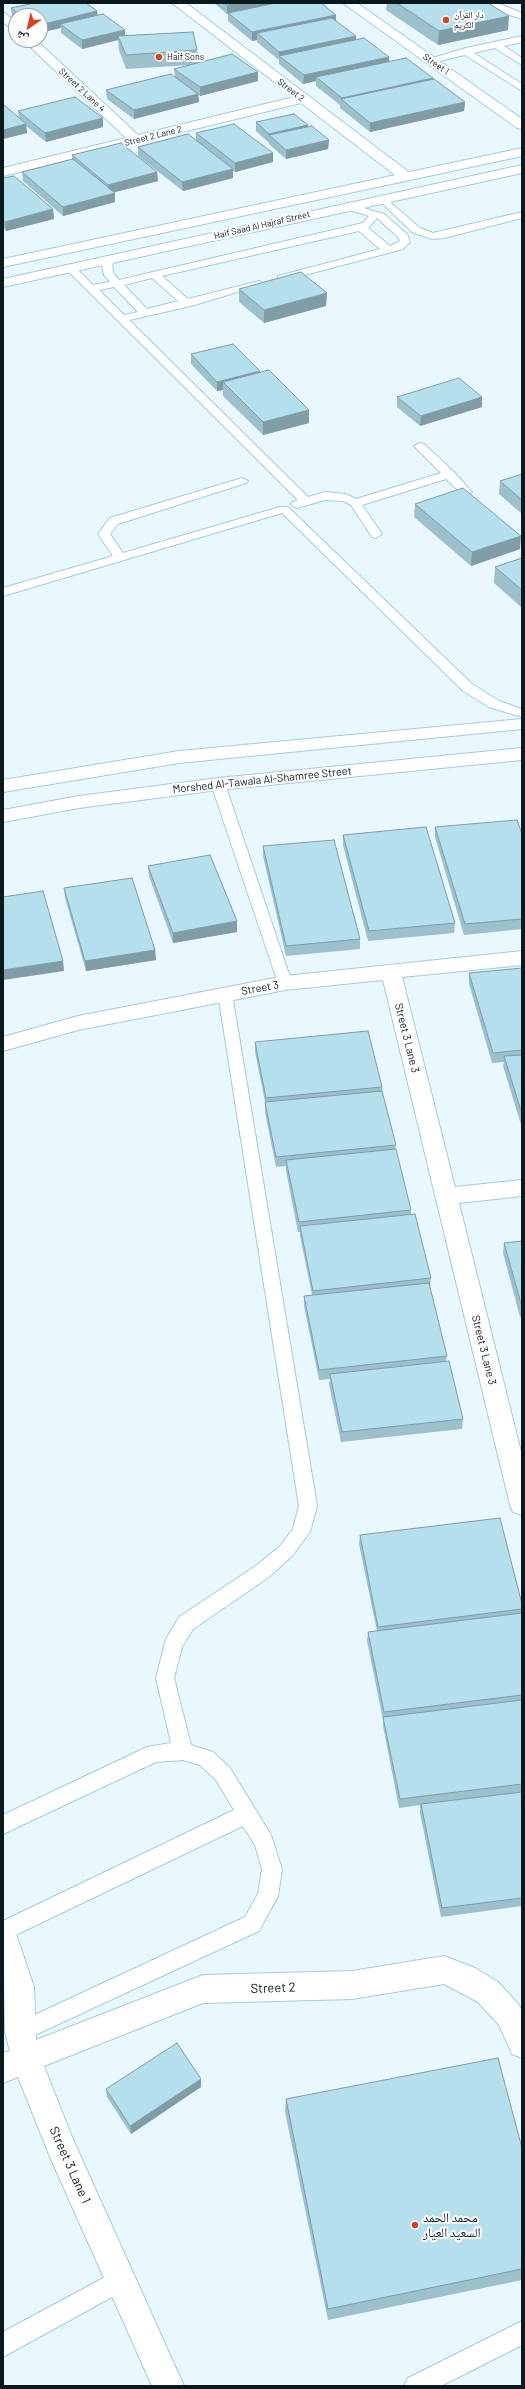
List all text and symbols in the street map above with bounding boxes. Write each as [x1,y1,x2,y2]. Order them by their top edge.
north arrow [8,8,48,48]
place label: دار القرآن الكريم [454,10,484,31]
marker: دار القرآن الكريم [441,15,451,25]
text: ش [13,29,30,46]
street label: Street 1 [421,51,451,77]
marker: Haif Sons [154,52,164,62]
place label: Haif Sons [167,52,204,62]
street label: Street 2 Lane 4 [57,66,107,114]
street label: Street 2 [275,76,307,104]
street label: Street 2 Lane 2 [123,124,183,148]
street label: Haif Saad Al Hajraf Street [213,209,311,241]
street label: Morshed Al-Tawala Al-Shamree Street [172,764,352,796]
street label: Street 3 [240,978,280,998]
street label: Street 3 Lane 3 [392,1002,422,1074]
street label: Street 3 Lane 3 [469,1314,499,1386]
street label: Street 2 [250,1979,296,1997]
street label: Street 3 Lane 1 [46,2124,94,2206]
place label: محمد الحمد السعيد العيار [423,2210,481,2241]
marker: محمد الحمد السعيد العيار [410,2220,420,2230]

